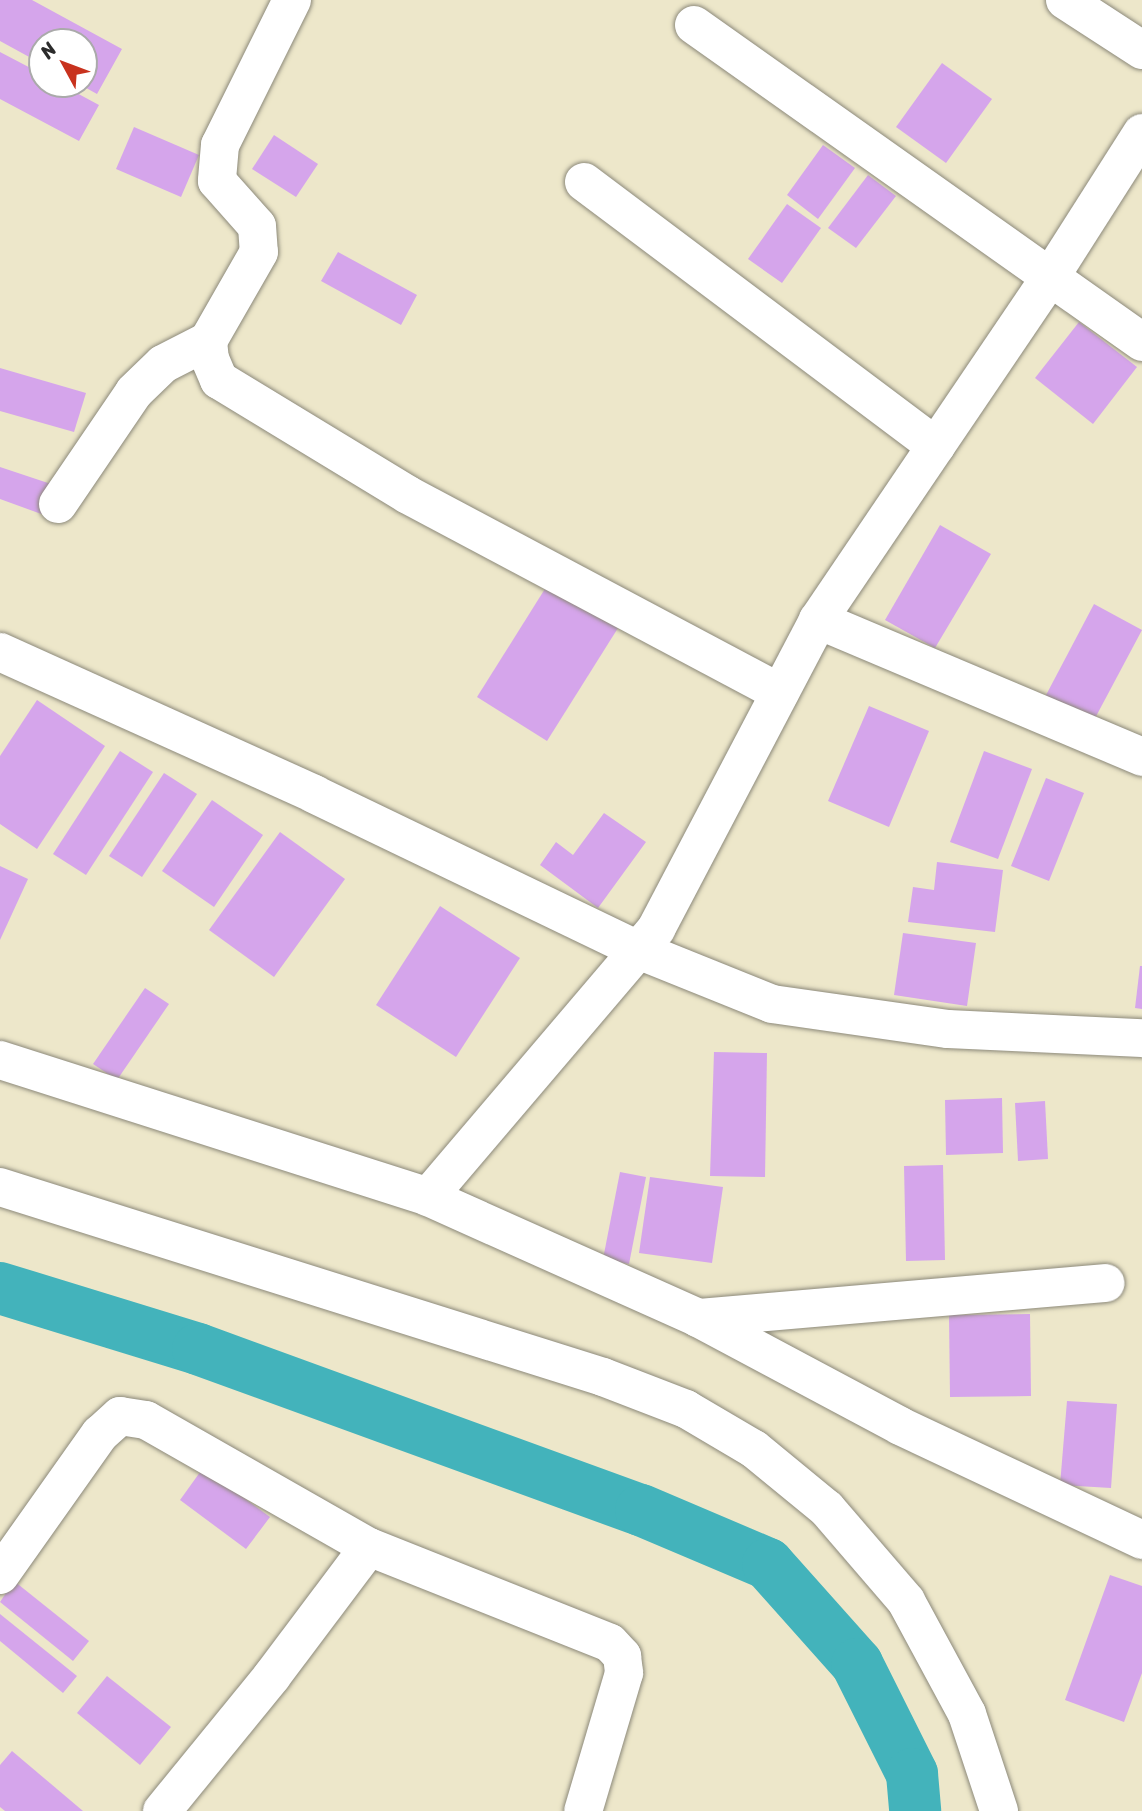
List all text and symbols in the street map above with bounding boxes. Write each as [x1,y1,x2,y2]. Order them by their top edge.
north arrow [28,28,98,98]
text: N [32,34,65,66]

